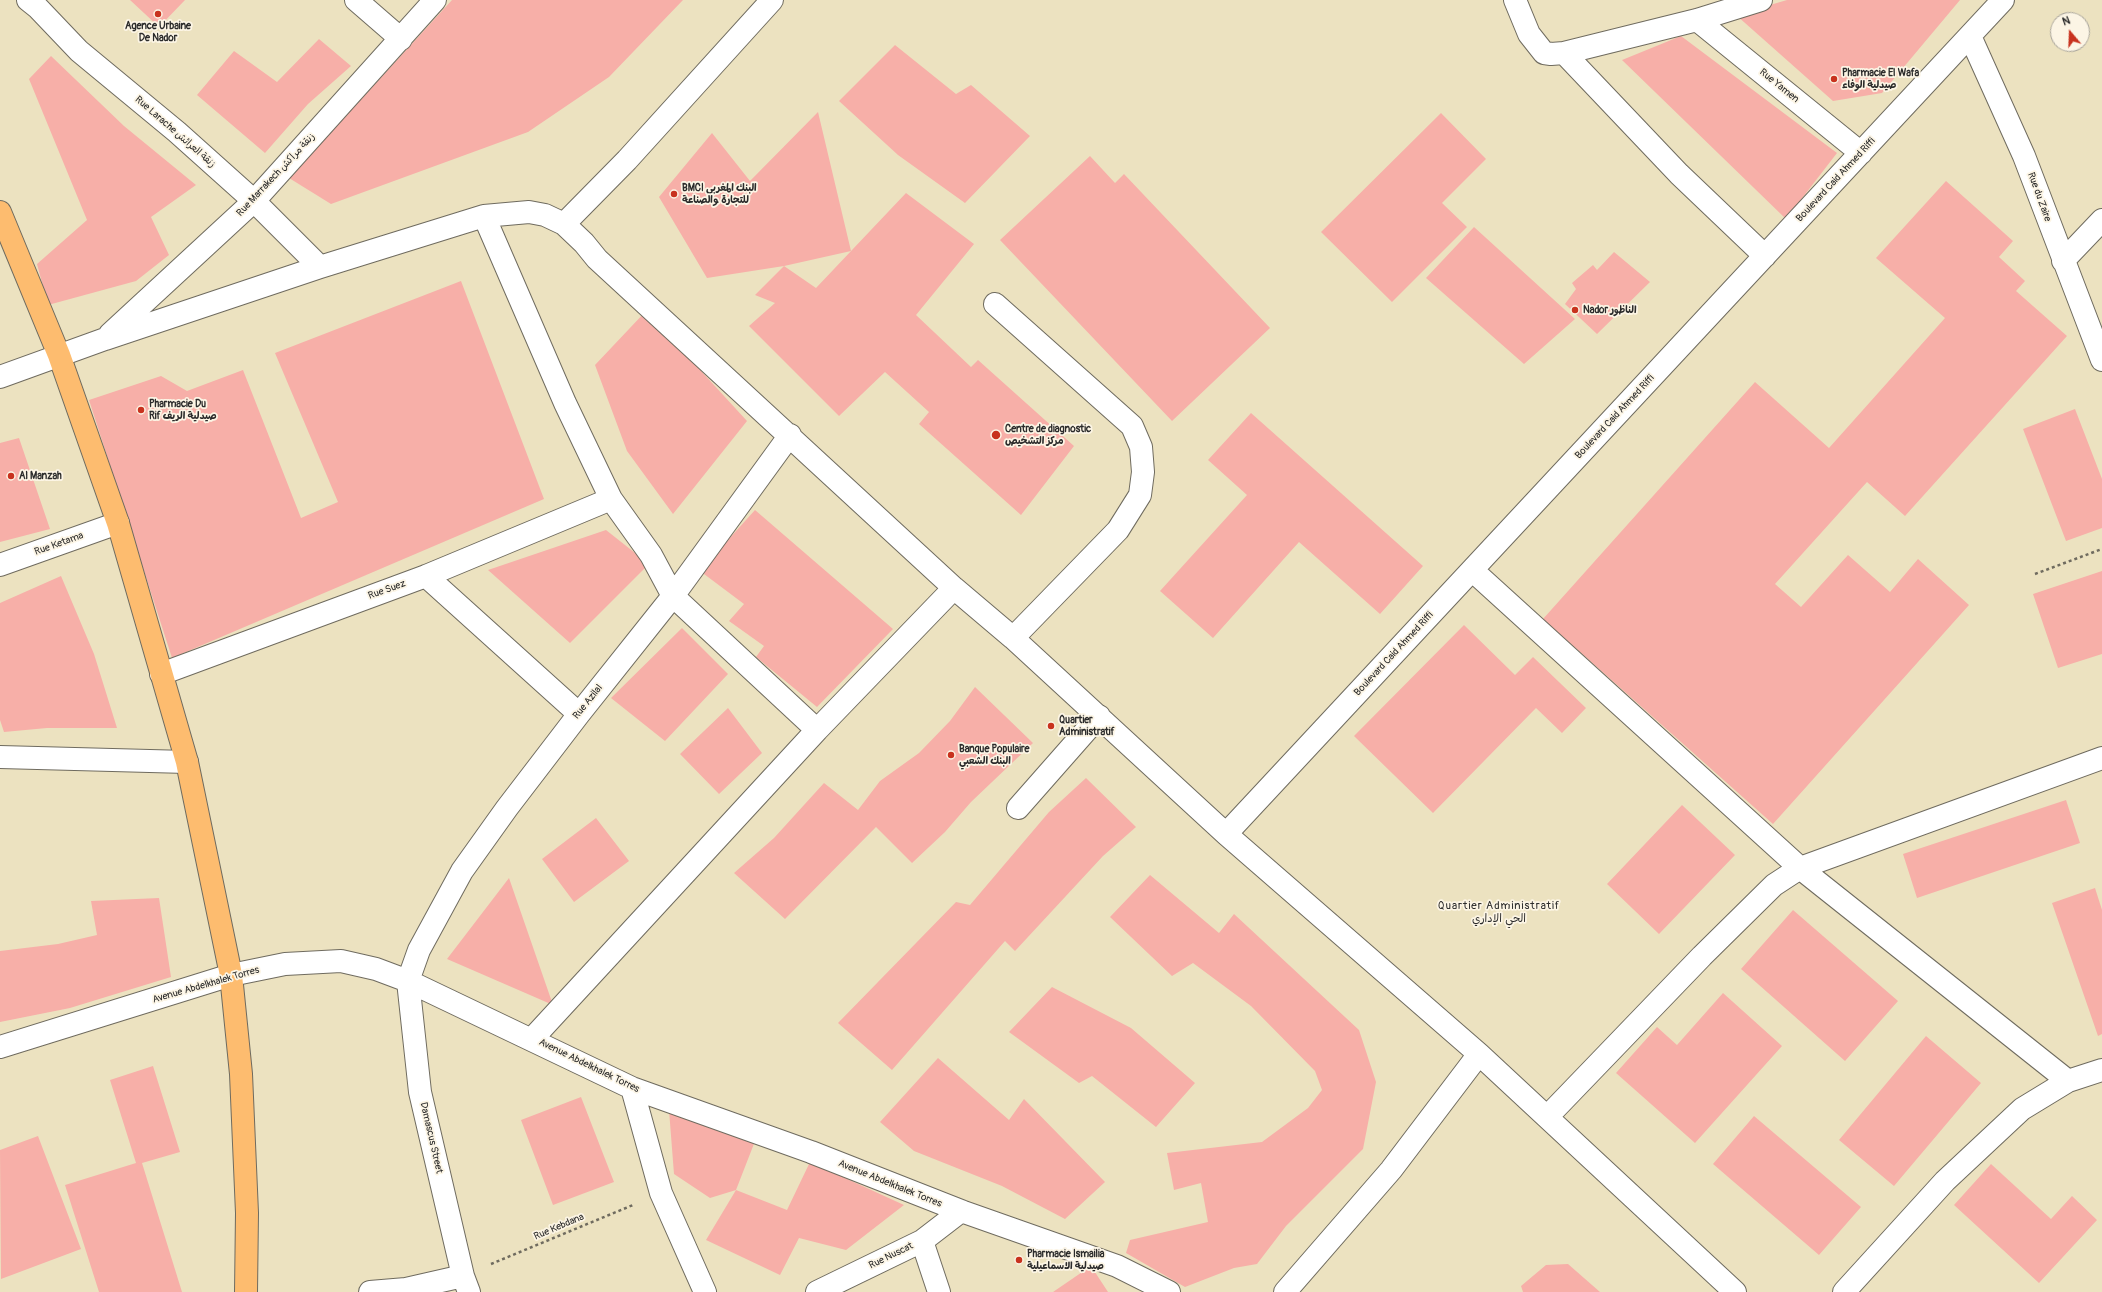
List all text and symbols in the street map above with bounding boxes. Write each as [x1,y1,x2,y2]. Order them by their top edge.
marker: Agence Urbaine De Nador [153,9,163,19]
north arrow [2050,12,2090,52]
text: N [2061,14,2072,28]
place label: Agence Urbaine De Nador [125,20,191,44]
street label: Rue Yamen [1757,66,1801,106]
place label: Pharmacie El Wafa صيدلية الوفاء [1842,67,1919,90]
marker: Pharmacie El Wafa صيدلية الوفاء [1829,74,1839,84]
street label: Rue Larache زنقة العرائش [132,94,218,170]
street label: Rue Marrakech زنقة مراكش [234,131,318,219]
street label: Boulevard Caid Ahmed Riffi [1794,135,1878,225]
street label: Rue du Zaire [2025,171,2053,223]
place label: BMCI البنك المغربي للتجارة والصناعة [682,182,757,206]
marker: BMCI البنك المغربي للتجارة والصناعة [669,189,679,199]
place label: Nador الناظور [1583,304,1637,316]
marker: Nador الناظور [1570,305,1580,315]
street label: Boulevard Caid Ahmed Riffi [1573,372,1657,462]
place label: Pharmacie Du Rif صيدلية الريف [149,398,217,422]
marker: Pharmacie Du Rif صيدلية الريف [136,405,146,415]
place label: Centre de diagnostic مركز التشخيص [1005,423,1091,446]
marker: Centre de diagnostic مركز التشخيص [990,429,1002,441]
place label: Al Manzah [19,470,62,482]
marker: Al Manzah [6,471,16,481]
street label: Rue Ketama [33,530,85,558]
street label: Rue Suez [367,578,407,602]
street label: Boulevard Caid Ahmed Riffi [1352,609,1436,699]
street label: Rue Azilal [571,682,605,722]
place label: Quartier Administratif [1059,714,1115,738]
marker: Quartier Administratif [1046,721,1056,731]
place label: Banque Populaire البنك الشعبي [959,743,1029,766]
marker: Banque Populaire البنك الشعبي [946,750,956,760]
district label: Quartier Administratif الحي الإداري [1438,899,1560,925]
street label: Avenue Abdelkhalek Torres [151,964,261,1006]
street label: Avenue Abdelkhalek Torres [537,1036,641,1096]
street label: Damascus Street [417,1101,445,1175]
street label: Avenue Abdelkhalek Torres [836,1158,944,1210]
street label: Rue Kebdana [532,1211,586,1243]
street label: Rue Nuscat [867,1240,915,1272]
place label: Pharmacie Ismailia صيدلية الاسماعيلية [1027,1248,1104,1272]
marker: Pharmacie Ismailia صيدلية الاسماعيلية [1014,1255,1024,1265]

